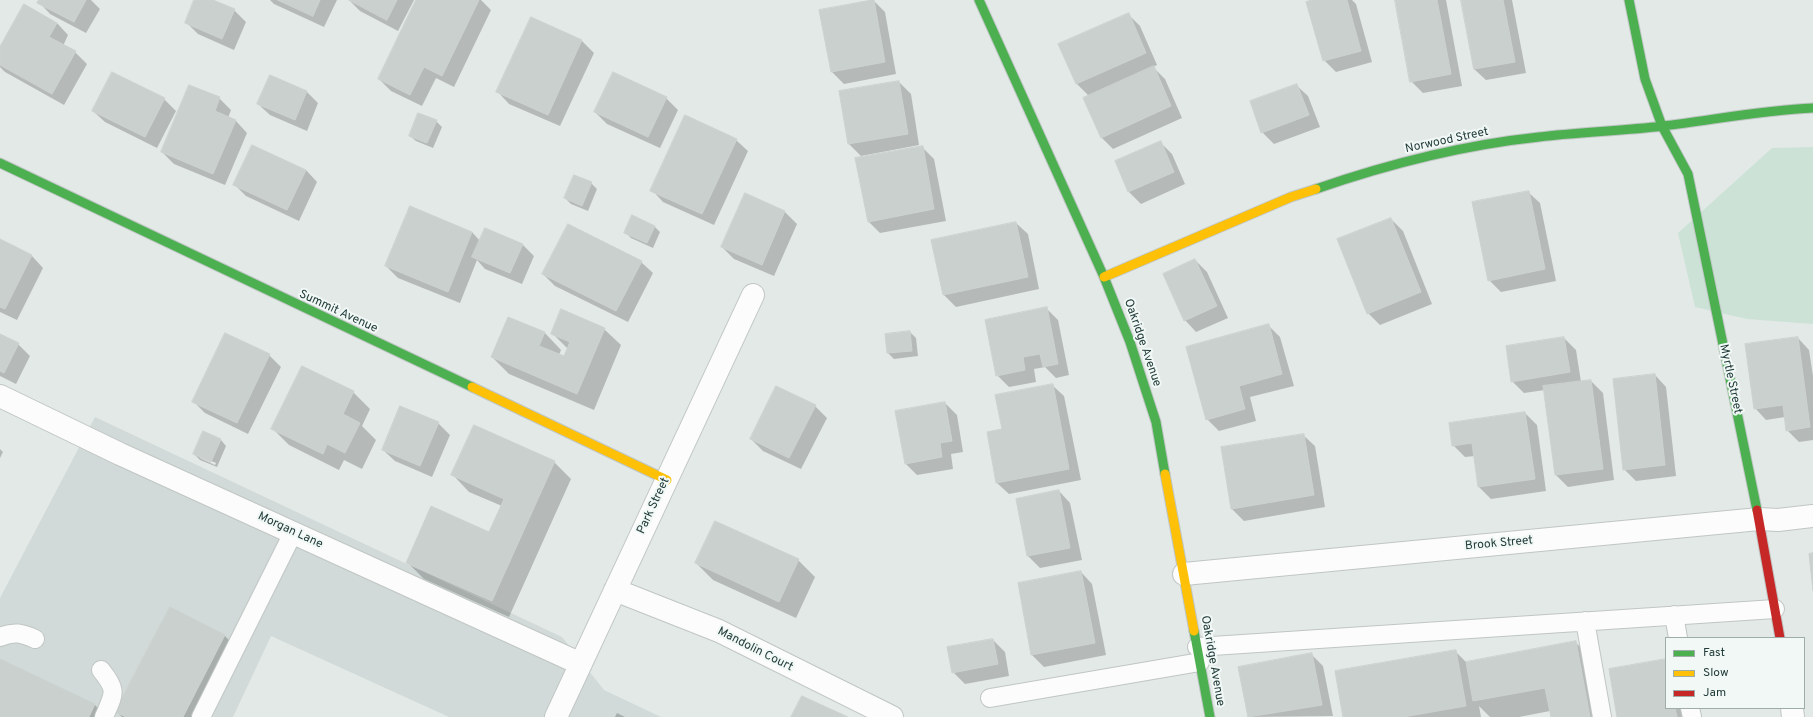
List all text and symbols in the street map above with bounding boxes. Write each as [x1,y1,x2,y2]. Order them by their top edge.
street label: Norwood Street [1404,125,1490,157]
street label: Summit Avenue [296,288,380,336]
street label: Oakridge Avenue [1120,297,1164,389]
street label: Myrtle Street [1716,343,1744,415]
street label: Park Street [635,475,673,537]
street label: Morgan Lane [255,510,325,552]
street label: Brook Street [1464,534,1534,554]
street label: Oakridge Avenue [1197,615,1227,707]
street label: Mandolin Court [715,625,795,675]
legend [1665,637,1805,709]
text: Fast [1703,645,1725,661]
text: Slow [1703,665,1729,681]
text: Jam [1703,685,1726,701]

